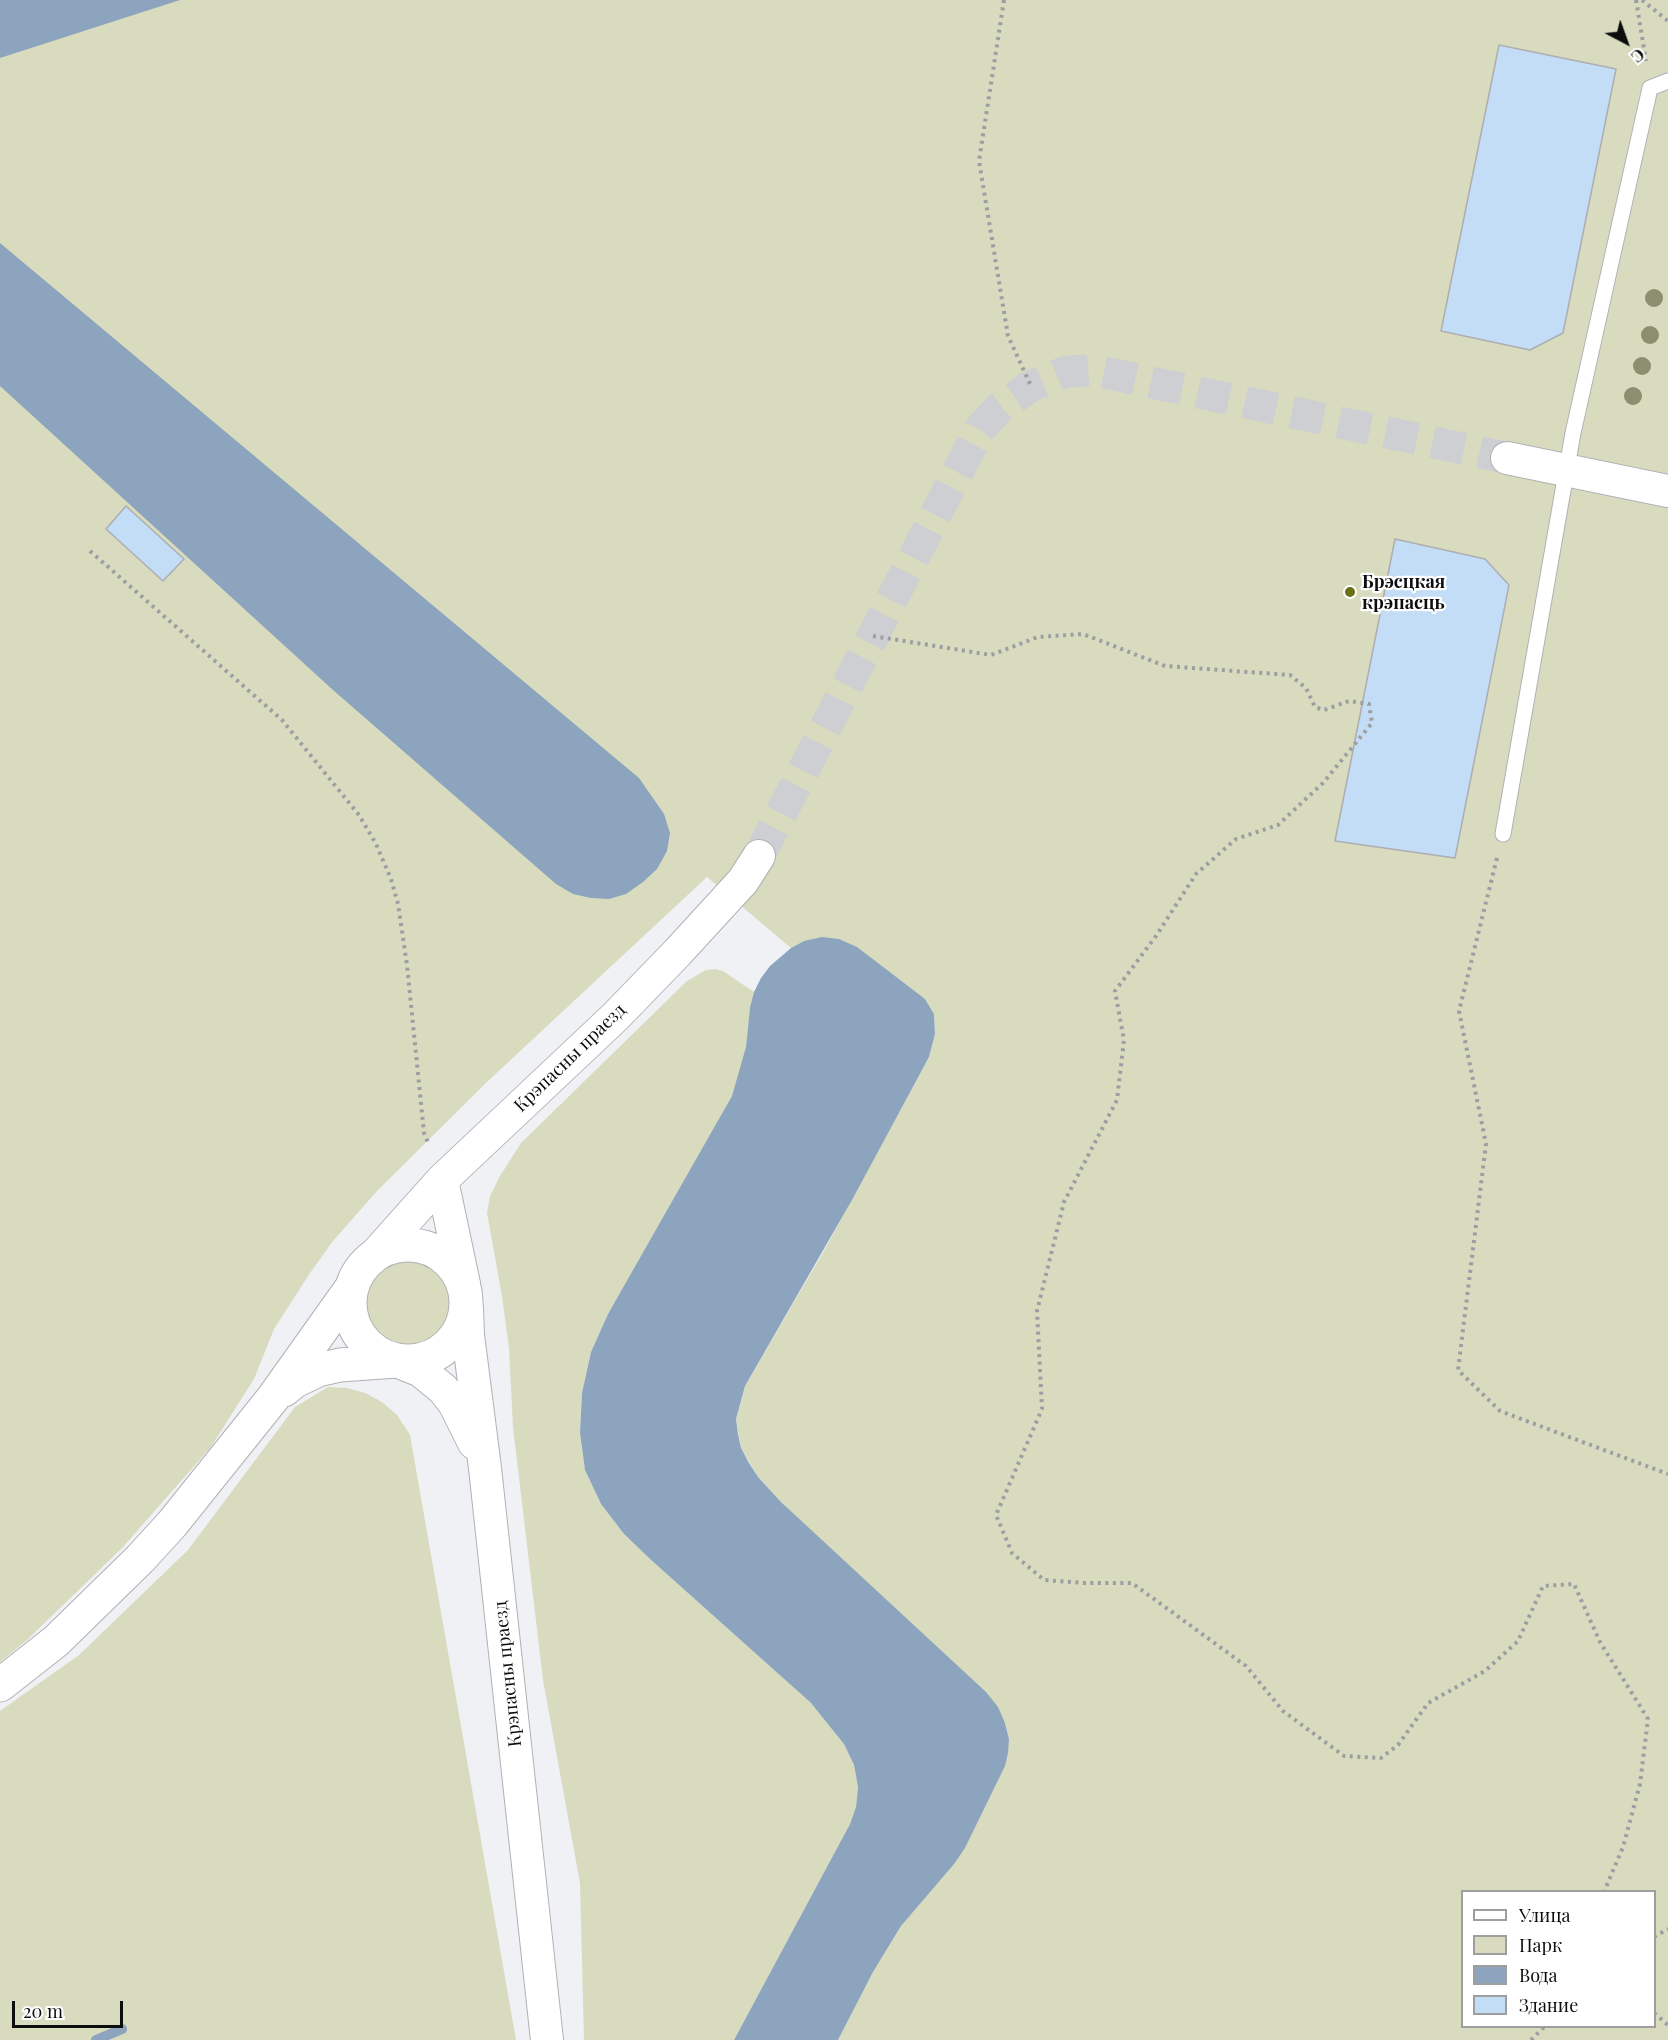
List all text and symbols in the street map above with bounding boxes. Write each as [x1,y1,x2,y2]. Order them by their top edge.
north arrow [1596,12,1656,72]
text: С [1627,44,1649,68]
place label: Брэсцкая крэпасць [1362,571,1445,614]
marker: Брэсцкая крэпасць [1343,585,1357,599]
street label: Крэпасны праезд [510,999,630,1117]
street label: Крэпасны праезд [490,1600,526,1748]
legend [1461,1890,1656,2028]
text: Улица [1519,1903,1570,1927]
text: Парк [1519,1933,1562,1957]
text: Вода [1519,1963,1557,1987]
scale bar [15,1989,126,2027]
text: Здание [1519,1993,1578,2017]
text: 20 m [23,1999,63,2023]

